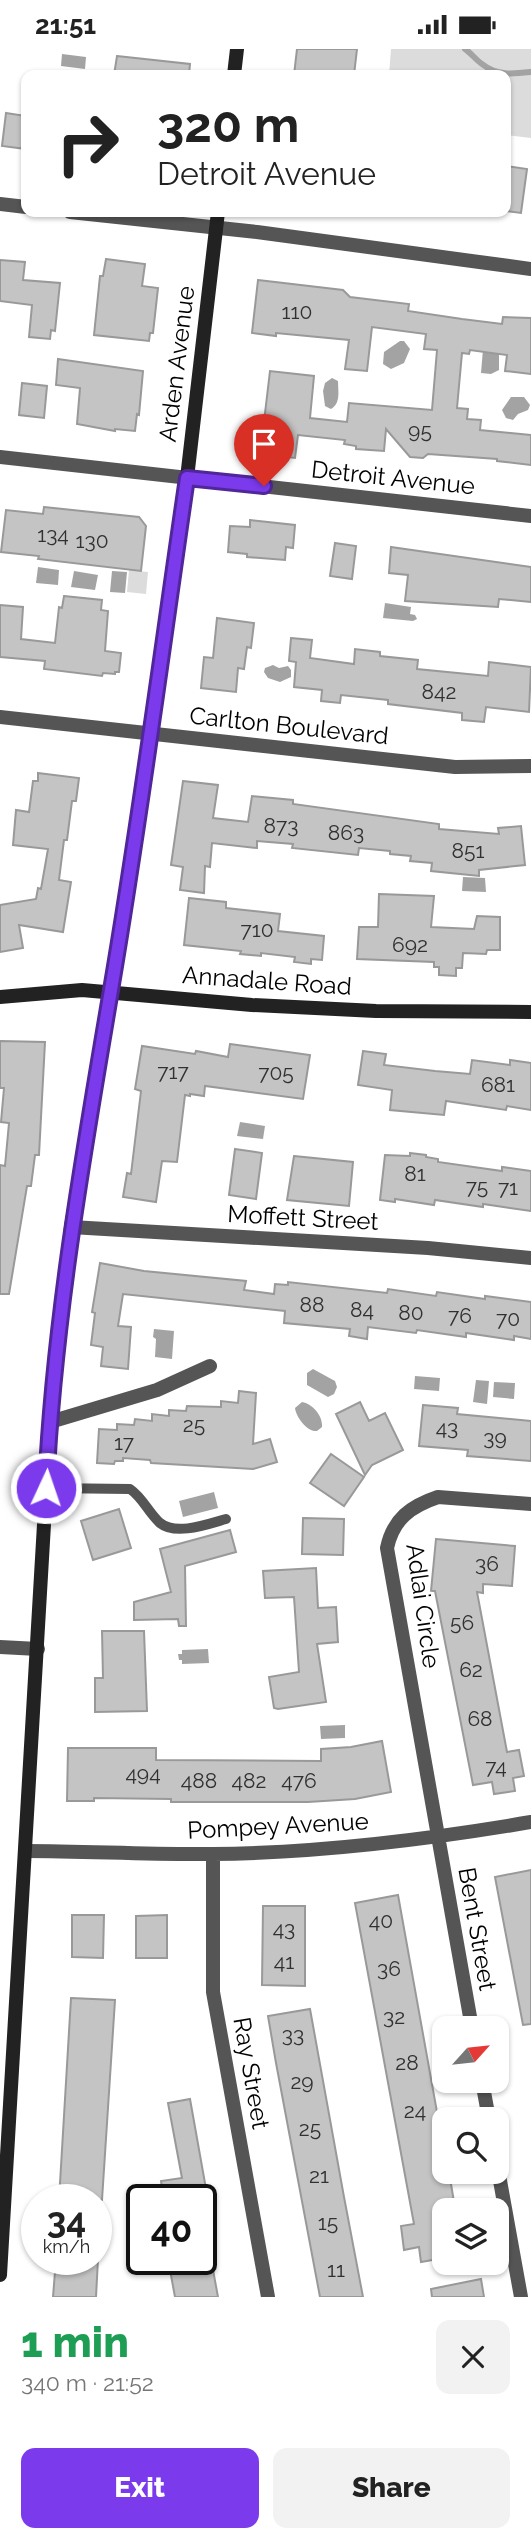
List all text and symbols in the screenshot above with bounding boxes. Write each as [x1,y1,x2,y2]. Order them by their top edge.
text: 21:51 [35,10,96,40]
text: 320 m [157,96,299,153]
icon: right [42,98,133,189]
text: Detroit Avenue [157,155,376,192]
street label: Arden Avenue [153,284,200,444]
house number: 110 [282,299,312,324]
pin [234,414,294,486]
house number: 95 [408,418,432,443]
icon: arrive [245,425,283,463]
street label: Detroit Avenue [310,454,476,501]
house number: 134 [37,522,69,547]
house number: 130 [75,528,109,553]
house number: 842 [422,679,456,704]
street label: Carlton Boulevard [188,701,390,750]
house number: 873 [264,813,298,838]
house number: 863 [328,820,364,845]
house number: 851 [452,838,484,863]
house number: 710 [240,917,274,942]
house number: 692 [392,932,428,957]
street label: Annadale Road [181,960,353,1001]
house number: 717 [157,1059,189,1084]
house number: 705 [258,1060,294,1085]
house number: 681 [481,1072,515,1097]
house number: 81 [404,1161,426,1186]
house number: 75 [466,1174,488,1199]
house number: 71 [498,1175,518,1200]
street label: Moffett Street [227,1199,379,1236]
house number: 88 [300,1292,324,1317]
house number: 84 [350,1297,374,1322]
house number: 80 [398,1300,424,1325]
house number: 76 [448,1303,472,1328]
house number: 70 [496,1306,520,1331]
house number: 25 [183,1412,205,1437]
house number: 43 [436,1415,458,1440]
house number: 39 [483,1425,507,1450]
house number: 17 [114,1430,135,1455]
position arrow [9,1451,83,1525]
street label: Adlai Circle [400,1542,447,1670]
house number: 36 [475,1551,499,1576]
house number: 56 [450,1610,474,1635]
house number: 62 [459,1657,483,1682]
house number: 68 [467,1706,493,1731]
house number: 74 [485,1754,507,1779]
house number: 494 [125,1761,161,1786]
house number: 488 [181,1768,217,1793]
house number: 482 [232,1768,266,1793]
house number: 476 [281,1768,317,1793]
street label: Pompey Avenue [187,1806,369,1845]
street label: Bent Street [452,1865,503,1993]
house number: 40 [369,1908,393,1933]
house number: 43 [273,1916,295,1941]
house number: 41 [274,1949,294,1974]
house number: 36 [377,1956,401,1981]
house number: 32 [383,2004,405,2029]
street label: Ray Street [227,2015,276,2131]
north arrow [432,2016,509,2093]
map controls [432,2016,509,2275]
house number: 33 [282,2022,304,2047]
house number: 28 [395,2050,419,2075]
house number: 29 [290,2069,314,2094]
house number: 24 [404,2098,426,2123]
button: search [432,2107,509,2184]
house number: 25 [299,2116,321,2141]
house number: 21 [309,2163,329,2188]
speed limit sign: 40 [126,2184,217,2275]
button: layers [432,2198,509,2275]
text: 34 [47,2200,86,2241]
house number: 15 [318,2210,338,2235]
text: km/h [43,2236,90,2257]
house number: 11 [327,2257,345,2282]
text: 1 min [21,2318,129,2367]
button: close [436,2320,510,2394]
text: 340 m · 21:52 [21,2369,154,2396]
button: Exit [21,2448,259,2528]
button: Share [273,2448,510,2528]

